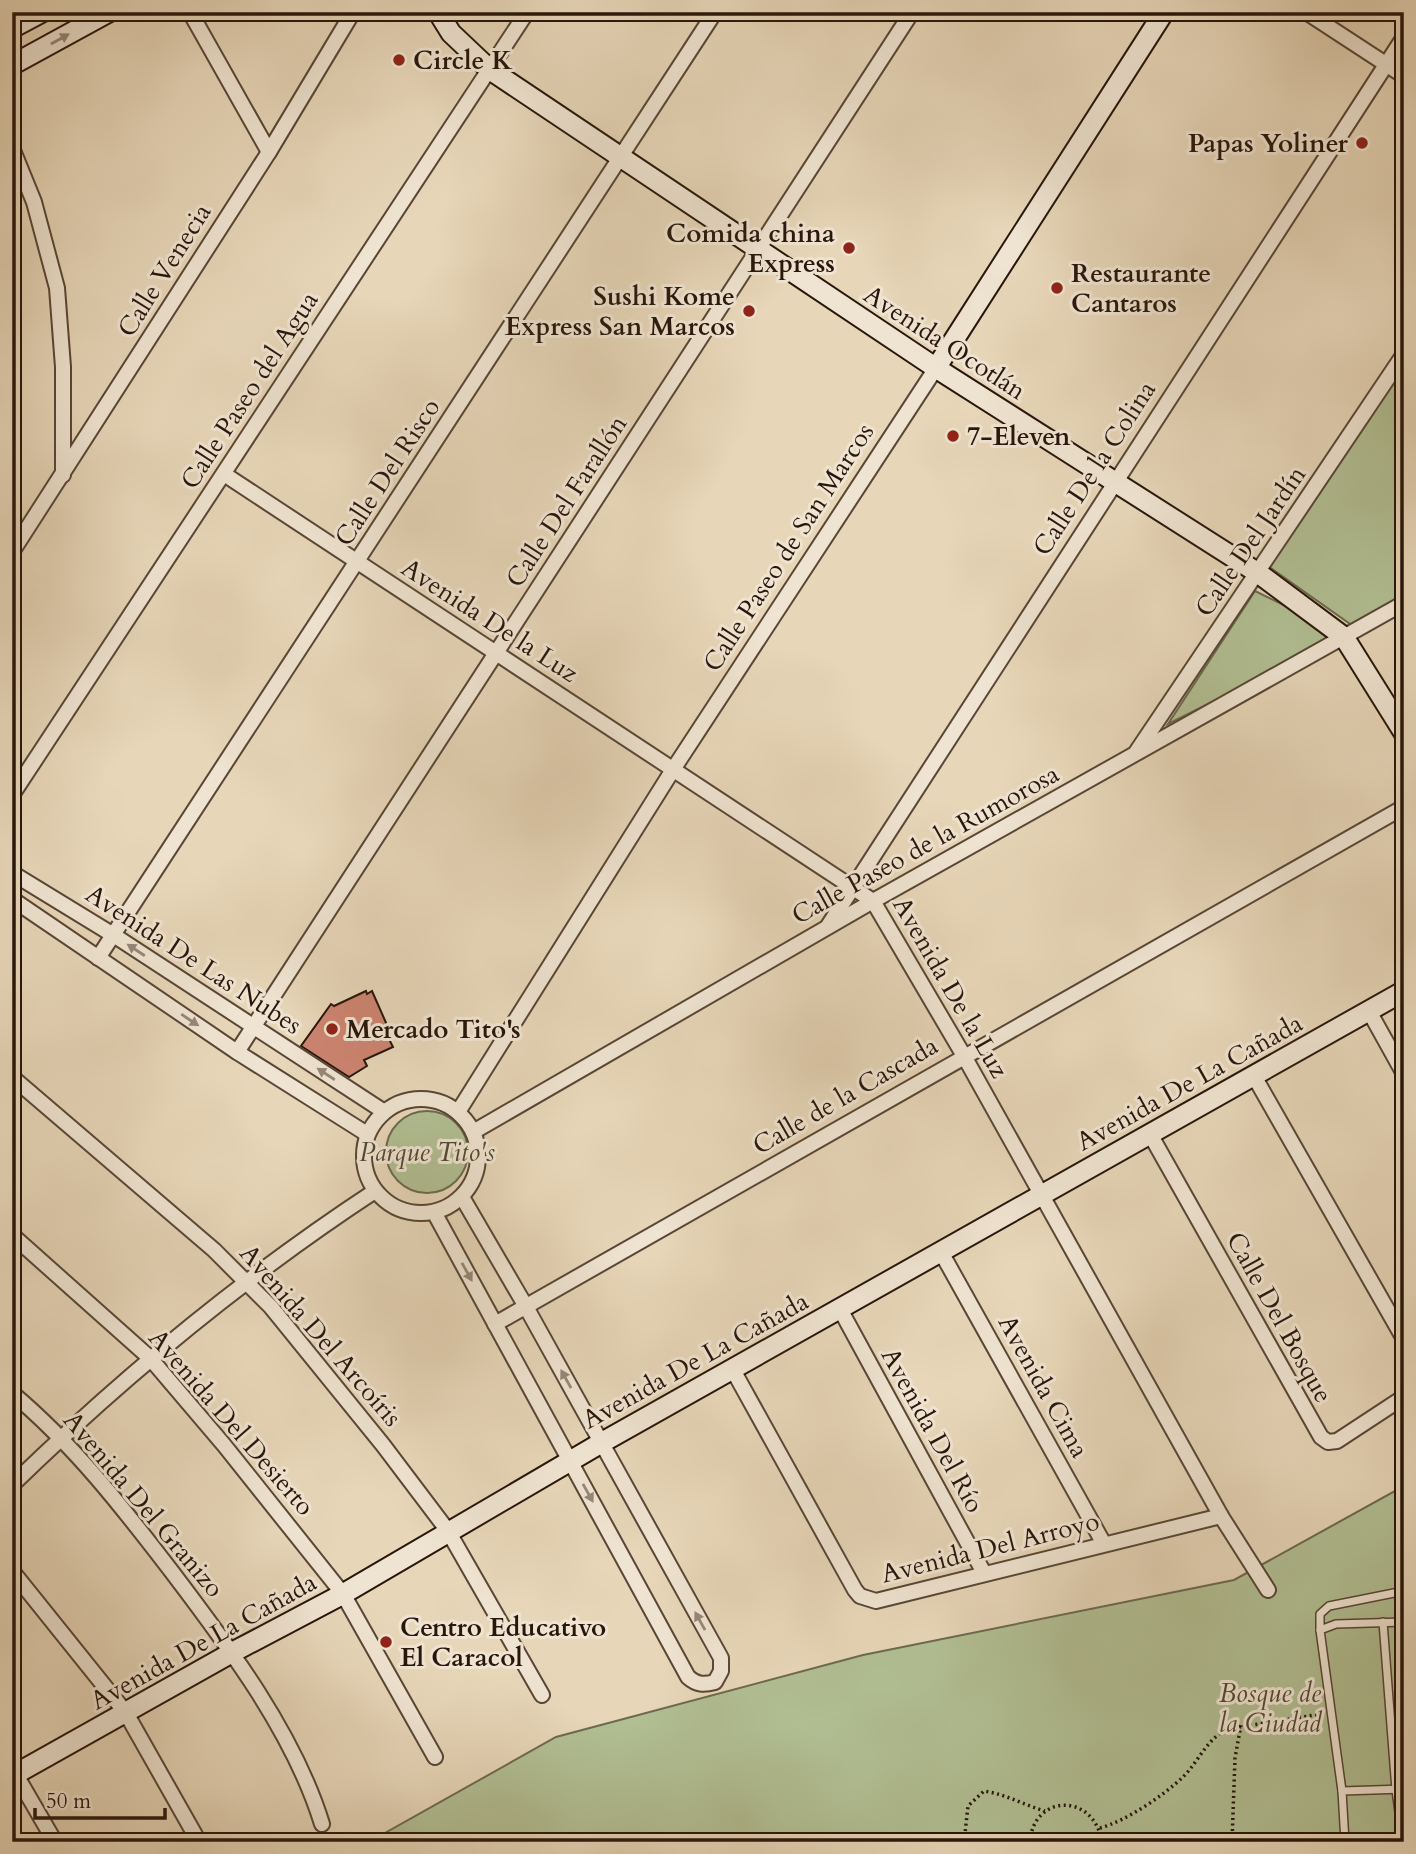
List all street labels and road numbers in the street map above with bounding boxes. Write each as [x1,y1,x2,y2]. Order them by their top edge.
street label: Calle Venecia [110,197,219,344]
street label: Avenida Ocotlán [857,277,1033,408]
street label: Calle Paseo del Agua [172,285,326,496]
street label: Calle De la Colina [1025,374,1164,562]
street label: Calle Del Risco [327,392,448,553]
street label: Calle Del Farallón [498,408,635,594]
street label: Calle Paseo de San Marcos [695,416,882,678]
street label: Calle Del Jardín [1187,459,1314,624]
street label: Avenida De la Luz [395,550,585,691]
street label: Calle Paseo de la Rumorosa [785,756,1065,933]
street label: Avenida De Las Nubes [79,876,309,1042]
street label: Avenida De la Luz [884,890,1017,1085]
street label: Avenida De La Cañada [1070,1006,1309,1159]
street label: Calle de la Cascada [746,1028,944,1163]
street label: Calle Del Bosque [1218,1226,1341,1409]
street label: Avenida Del Arcoíris [232,1237,410,1434]
street label: Avenida De La Cañada [576,1284,815,1437]
street label: Avenida Cima [990,1309,1097,1464]
street label: Avenida Del Desierto [141,1322,322,1523]
street label: Avenida Del Río [873,1342,992,1519]
street label: Avenida Del Granizo [55,1404,232,1605]
street label: Avenida Del Arroyo [877,1503,1103,1591]
street label: Avenida De La Cañada [84,1565,323,1718]

